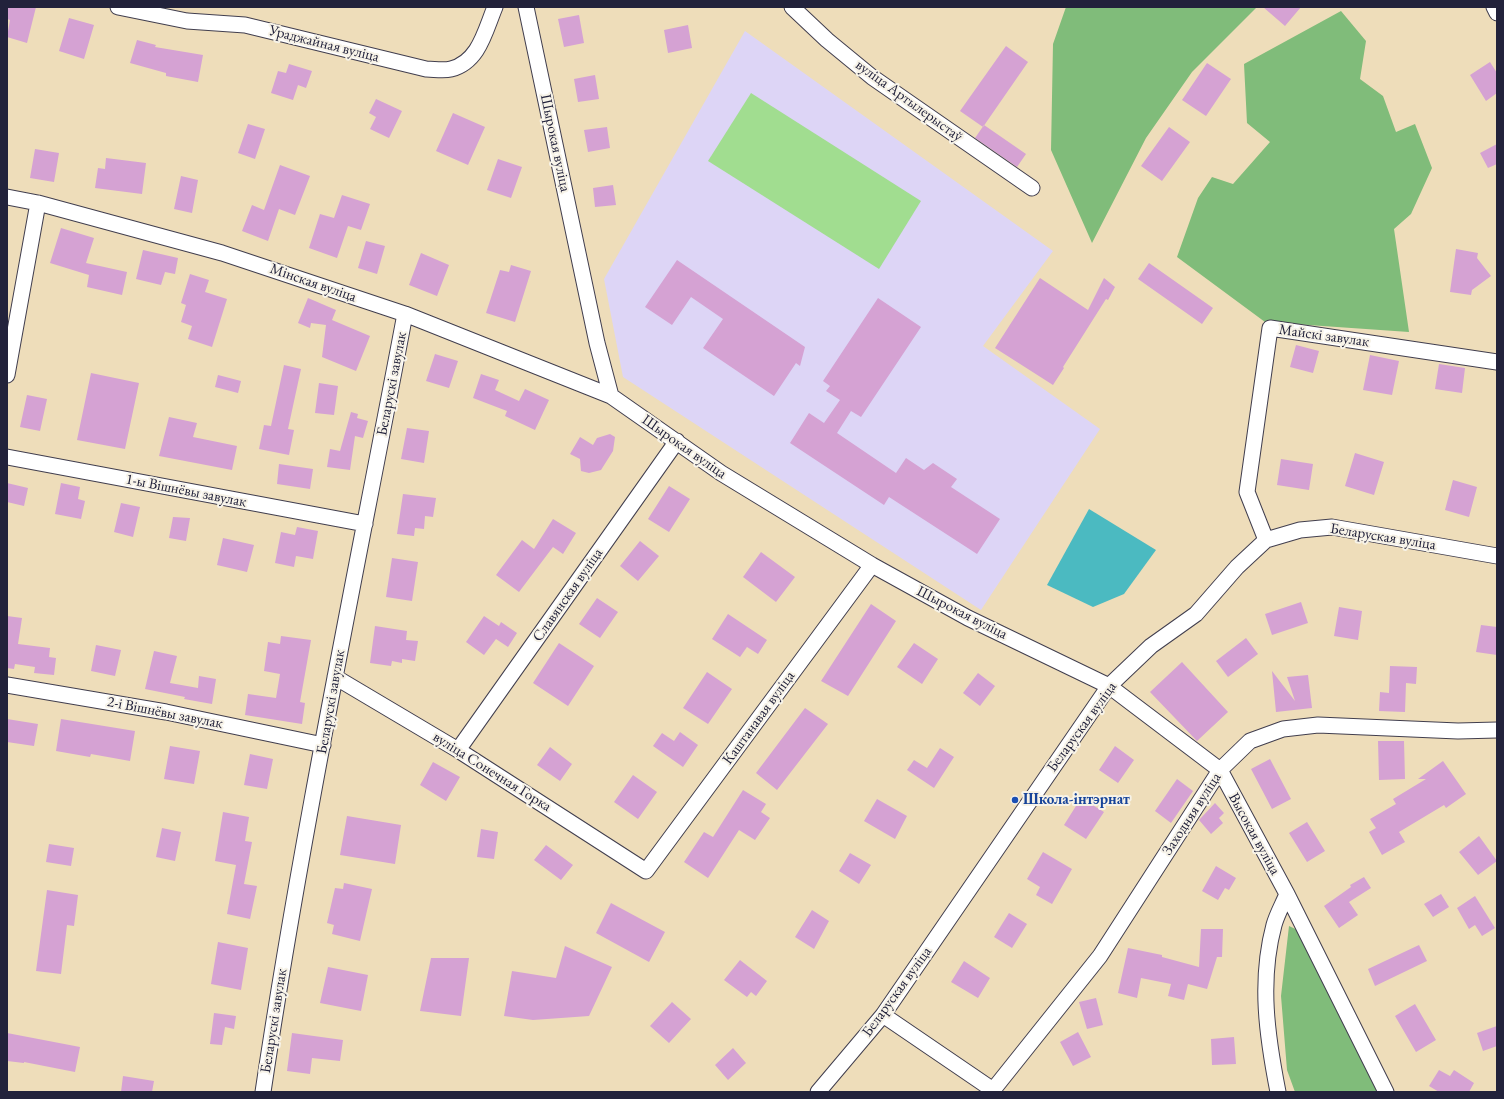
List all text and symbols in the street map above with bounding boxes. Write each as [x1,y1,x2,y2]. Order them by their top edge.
street label: Ураджайная вуліца [267,22,381,66]
street label: вуліца Артылерыстаў [852,56,966,146]
street label: Шырокая вуліца [536,92,574,194]
street label: Мінская вуліца [267,260,359,306]
street label: Майскі завулак [1278,321,1370,351]
street label: Беларускі завулак [373,330,411,438]
street label: Шырокая вуліца [638,411,730,483]
street label: 1-ы Вішнёвы завулак [124,470,248,512]
street label: Беларуская вуліца [1329,520,1437,554]
street label: Славянская вуліца [529,545,607,645]
street label: Шырокая вуліца [914,582,1010,644]
street label: Беларускі завулак [313,648,349,756]
street label: Каштанавая вуліца [719,668,799,768]
street label: Беларуская вуліца [1043,678,1121,776]
street label: 2-і Вішнёвы завулак [106,693,224,733]
street label: вуліца Сонечная Горка [429,728,555,816]
street label: Заходняя вуліца [1159,769,1225,859]
street label: Высокая вуліца [1224,790,1284,878]
place label: Школа-інтэрнат [1023,791,1130,809]
marker: Школа-інтэрнат [1010,795,1020,805]
street label: Беларуская вуліца [858,943,936,1041]
street label: Беларускі завулак [257,967,291,1075]

